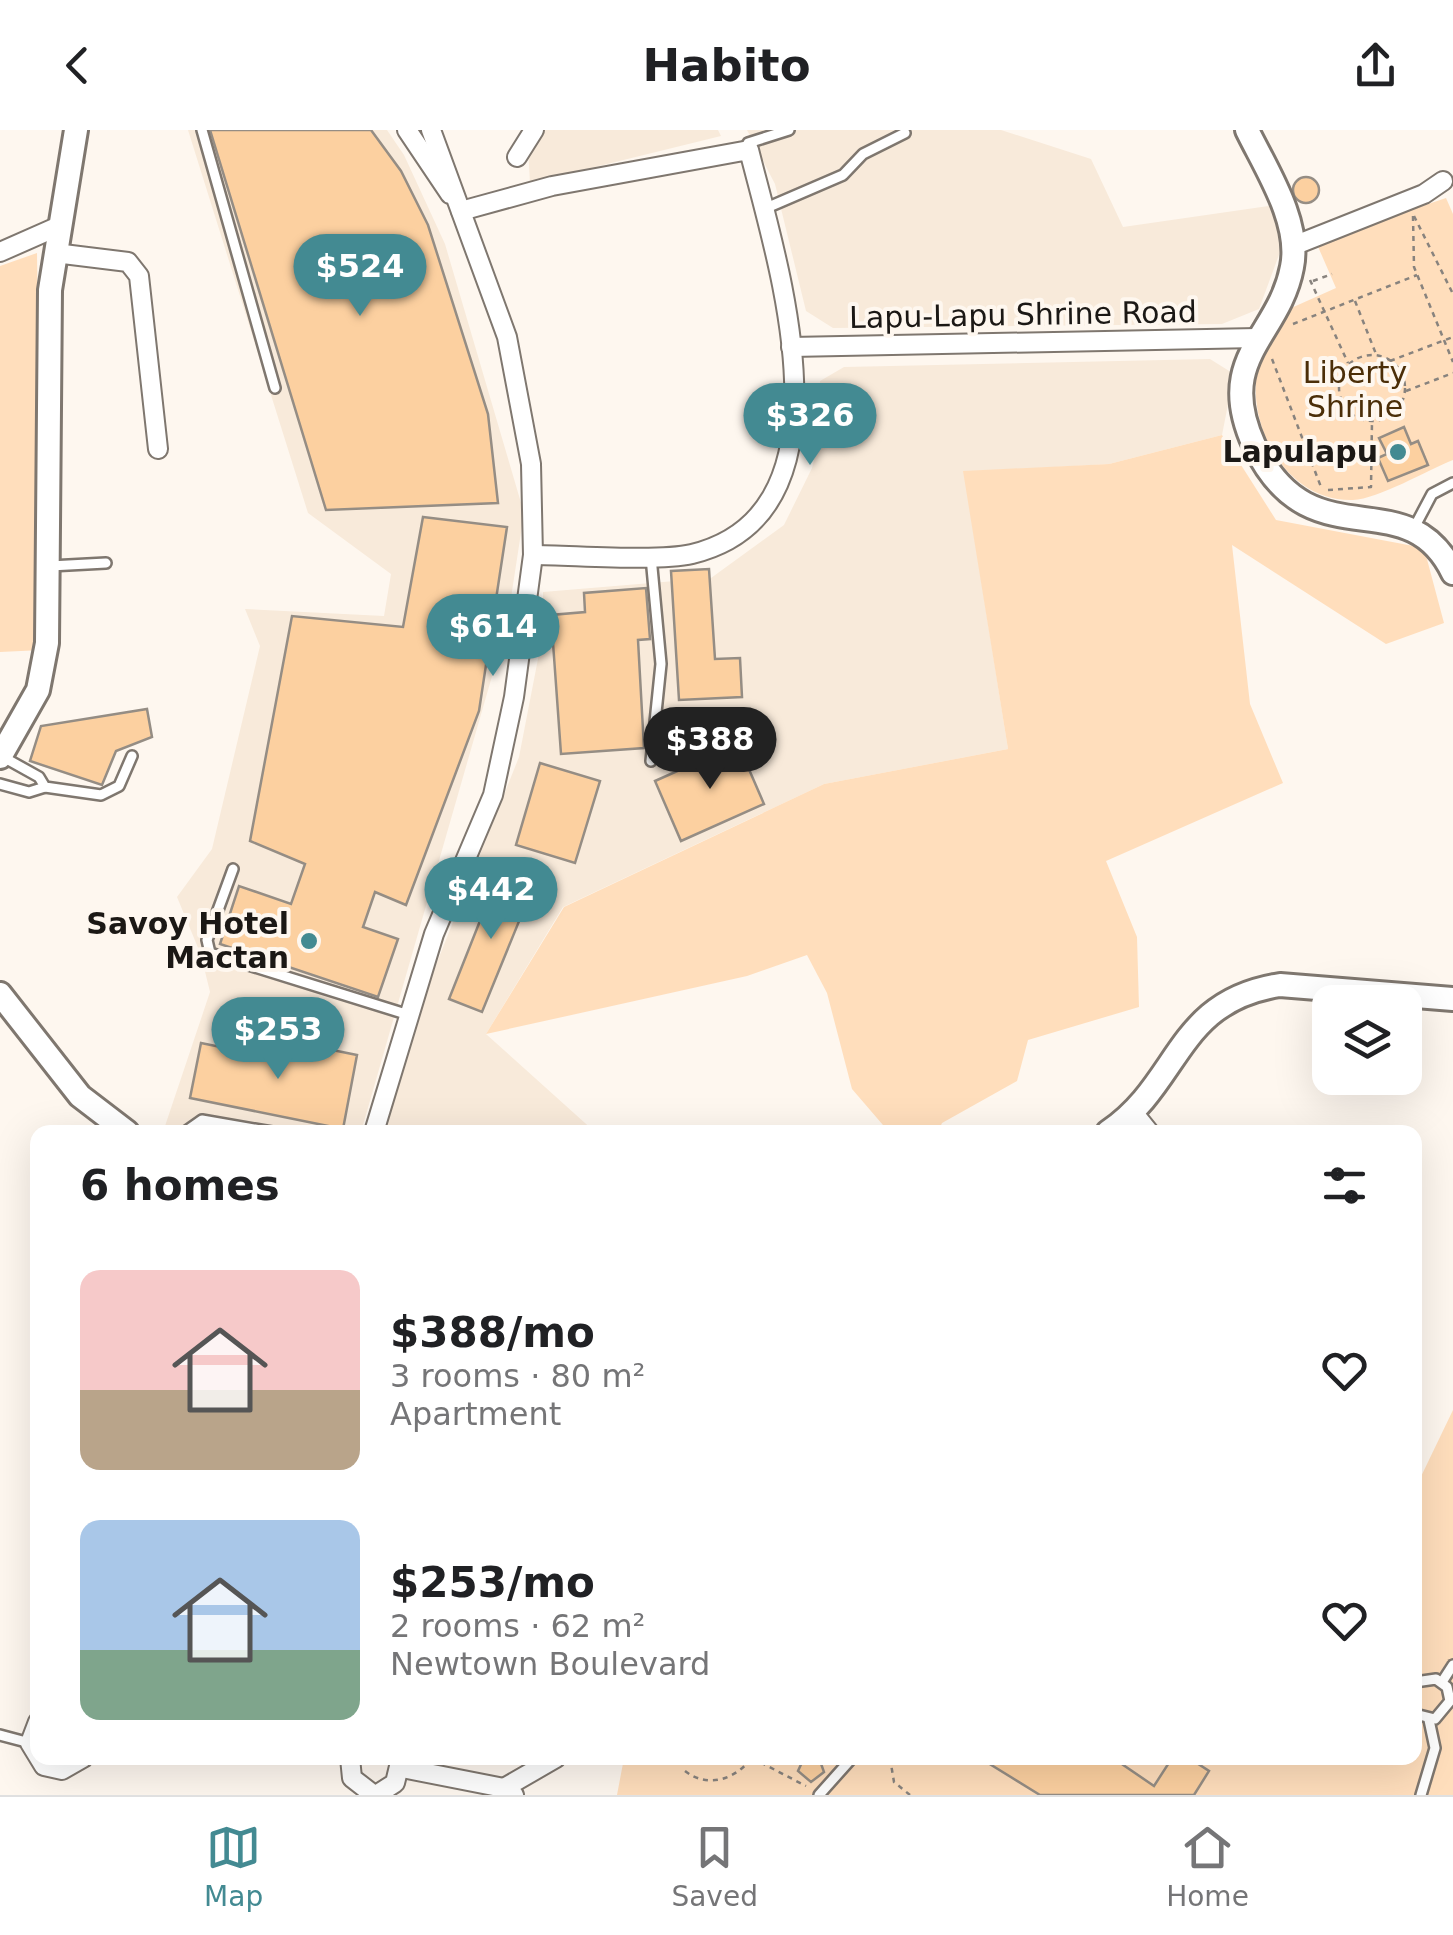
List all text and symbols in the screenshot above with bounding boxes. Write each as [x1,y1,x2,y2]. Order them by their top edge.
icon: back [50,38,105,93]
icon: share [1348,38,1403,93]
text: Habito [642,39,811,92]
pin: $524 [301,234,419,319]
text: $524 [315,247,405,285]
street label: Lapu-Lapu Shrine Road [849,294,1197,335]
park label: Liberty Shrine [1303,355,1407,424]
pin: $326 [751,383,869,468]
text: $326 [765,396,855,434]
place label: Lapulapu [1222,434,1378,469]
marker: Lapulapu [1387,441,1409,463]
pin: $614 [434,594,552,679]
text: $614 [448,607,538,645]
pin: $388 [651,707,769,792]
text: $388 [665,720,755,758]
pin: $442 [432,857,550,942]
text: $442 [446,870,536,908]
place label: Savoy Hotel Mactan [86,906,289,975]
marker: Savoy Hotel Mactan [298,930,320,952]
map controls [1312,985,1422,1095]
button: layers [1312,985,1422,1095]
pin: $253 [219,997,337,1082]
text: $253 [233,1010,323,1048]
icon: filters [1317,1158,1372,1213]
text: 6 homes [80,1161,280,1210]
text: $388/mo [390,1308,595,1357]
icon: home [160,1310,280,1430]
icon: heart [1317,1343,1372,1398]
text: 3 rooms · 80 m² [390,1357,645,1395]
text: Apartment [390,1395,561,1433]
text: $253/mo [390,1558,595,1607]
icon: home [160,1560,280,1680]
icon: heart [1317,1593,1372,1648]
text: 2 rooms · 62 m² [390,1607,645,1645]
text: Newtown Boulevard [390,1645,710,1683]
tab: Map [204,1820,263,1913]
tab: Saved [671,1820,758,1913]
tab: Home [1166,1820,1249,1913]

